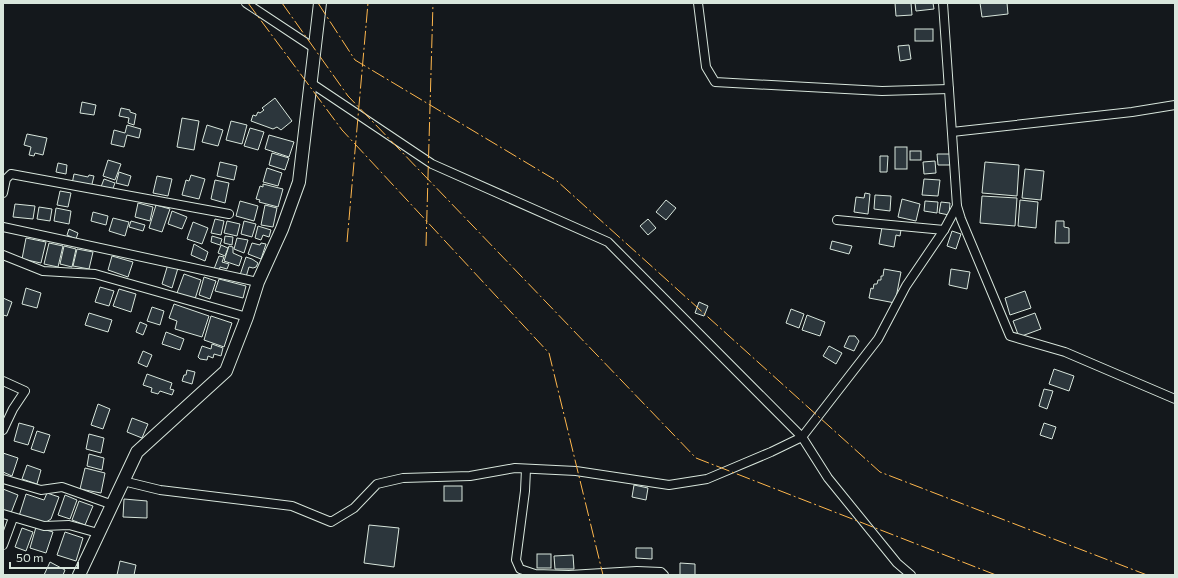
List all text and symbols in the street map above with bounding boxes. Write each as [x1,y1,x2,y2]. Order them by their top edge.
scale bar [10,544,78,570]
text: 50 m [16,550,44,564]

